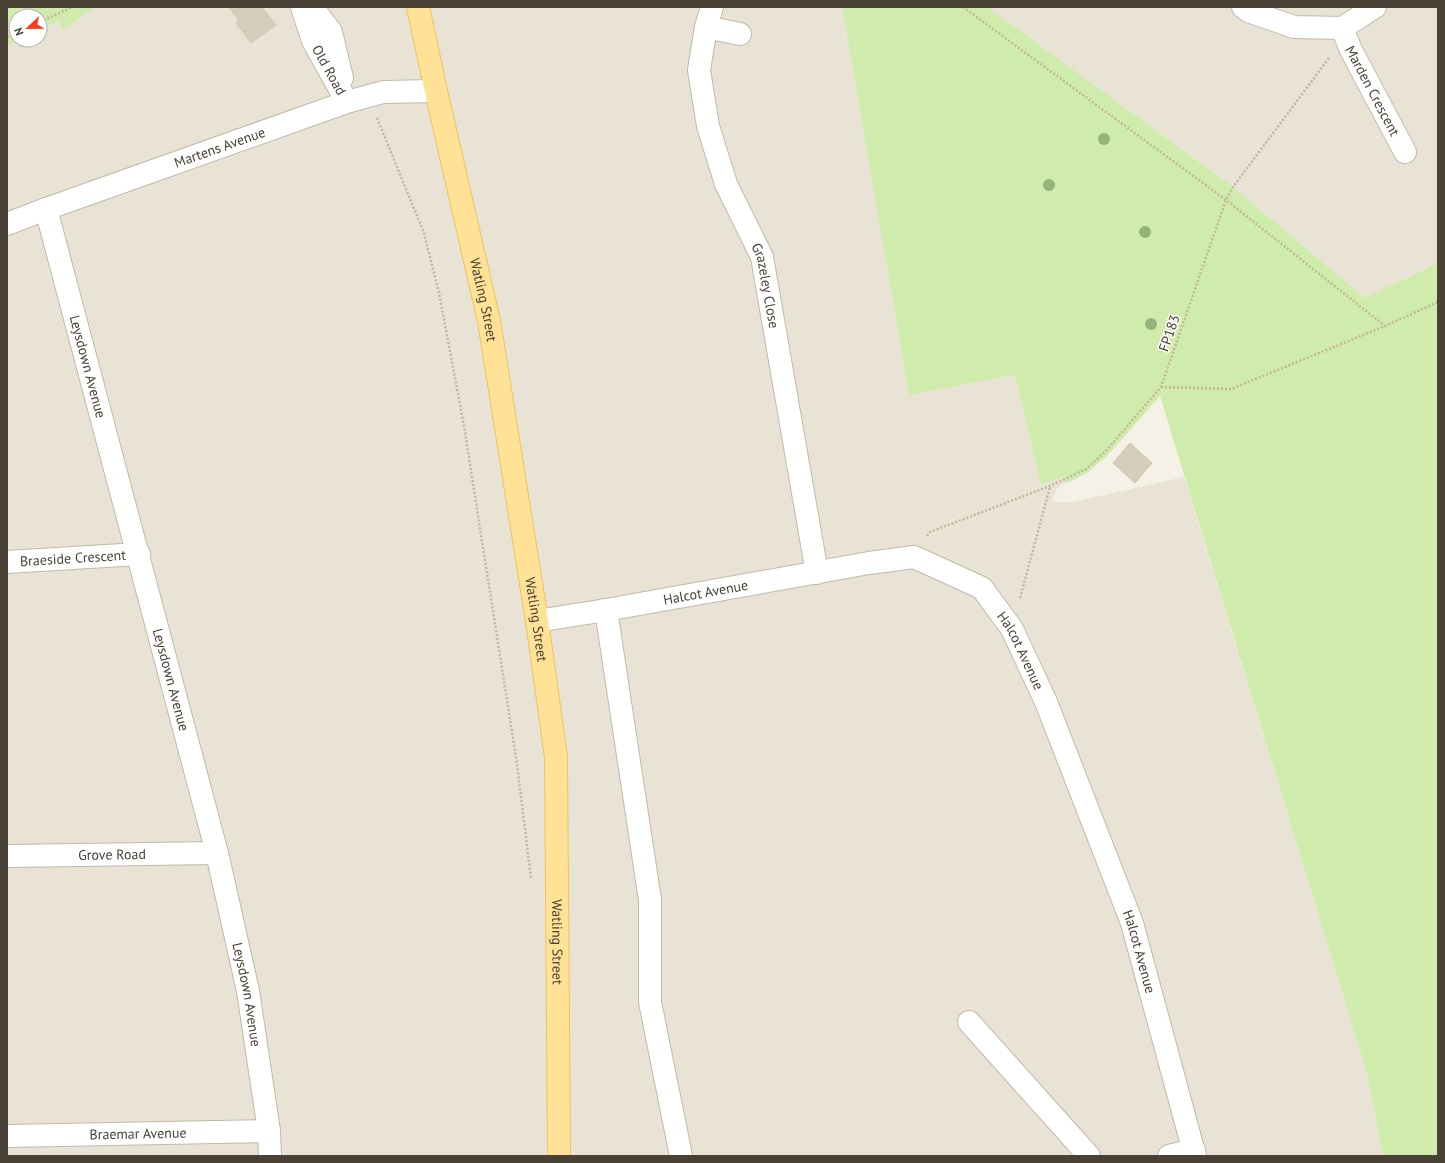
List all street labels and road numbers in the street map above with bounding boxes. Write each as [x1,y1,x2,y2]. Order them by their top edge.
street label: Old Road [308,42,350,98]
street label: Marden Crescent [1341,42,1404,139]
street label: Martens Avenue [172,123,268,172]
street label: Grazeley Close [747,240,783,330]
street label: Watling Street [466,256,501,343]
street label: FP183 [1154,312,1184,354]
street label: Leysdown Avenue [66,313,110,420]
street label: Braeside Crescent [19,546,127,570]
street label: Watling Street [521,576,552,663]
street label: Halcot Avenue [662,576,749,609]
street label: Halcot Avenue [993,608,1048,693]
street label: Leysdown Avenue [149,626,193,733]
street label: Grove Road [78,845,146,864]
street label: Watling Street [548,899,567,985]
street label: Halcot Avenue [1119,907,1160,995]
street label: Leysdown Avenue [228,941,265,1048]
street label: Braemar Avenue [89,1124,187,1143]

